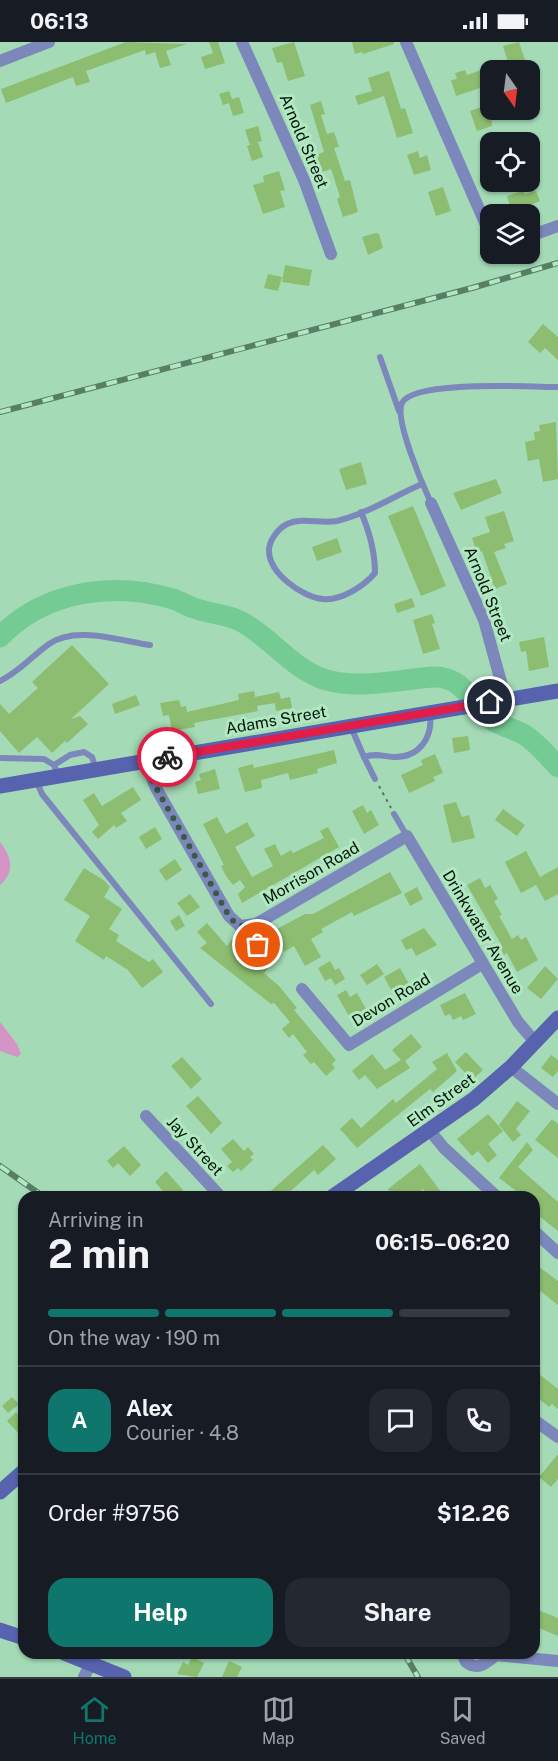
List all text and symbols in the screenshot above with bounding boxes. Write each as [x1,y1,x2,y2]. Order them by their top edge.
text: 06:13 [30,8,89,34]
north arrow [480,60,540,120]
map controls [480,60,540,264]
street label: Arnold Street [276,91,332,191]
button: locate [480,132,540,192]
button: layers [480,204,540,264]
street label: Arnold Street [460,544,516,644]
pin [464,676,515,727]
icon: home [473,685,506,718]
street label: Adams Street [224,702,328,738]
courier [137,727,197,787]
icon: bike [151,741,184,774]
street label: Morrison Road [260,838,362,908]
street label: Drinkwater Avenue [439,867,527,997]
pin [232,919,283,970]
icon: bag [241,928,274,961]
street label: Devon Road [348,969,434,1031]
street label: Elm Street [403,1069,479,1131]
street label: Jay Street [163,1112,227,1180]
text: Arriving in [48,1208,143,1232]
text: 06:15–06:20 [375,1229,510,1255]
text: 2 min [48,1231,150,1277]
text: On the way · 190 m [48,1326,220,1350]
button: chat [369,1389,432,1452]
button: phone [447,1389,510,1452]
text: Alex [126,1395,173,1421]
text: A [72,1407,87,1433]
text: Courier · 4.8 [126,1421,239,1445]
text: Order #9756 [48,1500,180,1526]
text: $12.26 [437,1500,510,1526]
button: Help [48,1578,273,1647]
button: Share [285,1578,510,1647]
tab: Home [73,1693,117,1748]
tab: Map [262,1693,295,1748]
tab: Saved [440,1693,485,1748]

